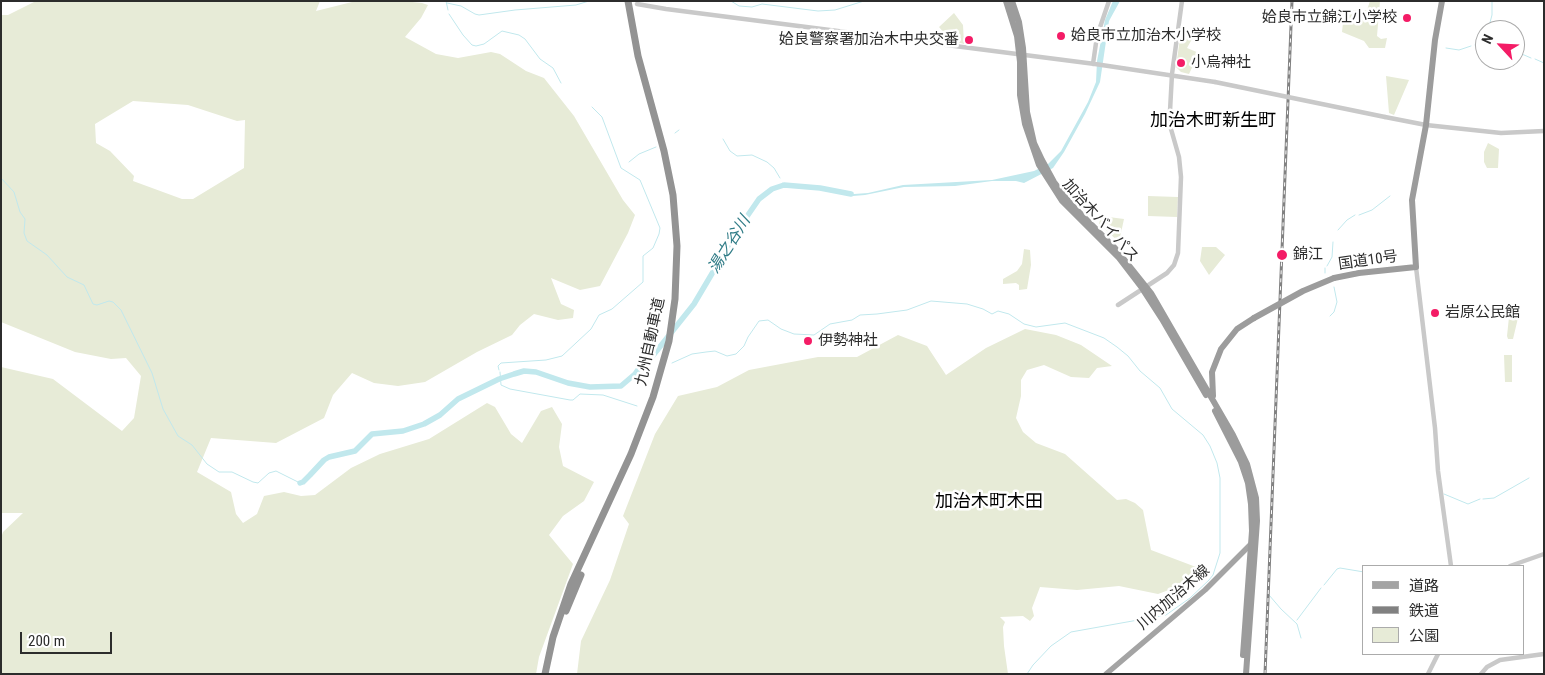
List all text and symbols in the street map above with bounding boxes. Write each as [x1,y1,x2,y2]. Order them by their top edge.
place label: 姶良市立錦江小学校 [1262,9,1397,27]
marker: 姶良市立錦江小学校 [1401,12,1413,24]
north arrow [1475,20,1525,70]
place label: 姶良市立加治木小学校 [1071,27,1221,45]
marker: 姶良市立加治木小学校 [1055,30,1067,42]
place label: 姶良警察署加治木中央交番 [779,31,959,49]
text: N [1478,32,1496,46]
marker: 姶良警察署加治木中央交番 [963,34,975,46]
place label: 小烏神社 [1191,54,1251,72]
marker: 小烏神社 [1175,57,1187,69]
district label: 加治木町新生町 [1150,110,1276,132]
street label: 加治木バイパス [1058,176,1142,266]
water label: 湯之谷川 [705,213,755,277]
place label: 錦江 [1293,246,1323,264]
marker: 錦江 [1275,248,1289,262]
street label: 国道10号 [1337,248,1399,274]
street label: 九州自動車道 [633,296,669,388]
place label: 岩原公民館 [1445,304,1520,322]
marker: 岩原公民館 [1429,307,1441,319]
place label: 伊勢神社 [818,332,878,350]
marker: 伊勢神社 [802,335,814,347]
district label: 加治木町木田 [935,491,1043,513]
street label: 川内加治木線 [1134,562,1214,634]
legend [1362,565,1525,655]
text: 道路 [1409,577,1439,595]
text: 鉄道 [1409,602,1439,620]
scale bar [22,622,115,654]
text: 公園 [1409,627,1439,645]
text: 200 m [28,632,65,650]

